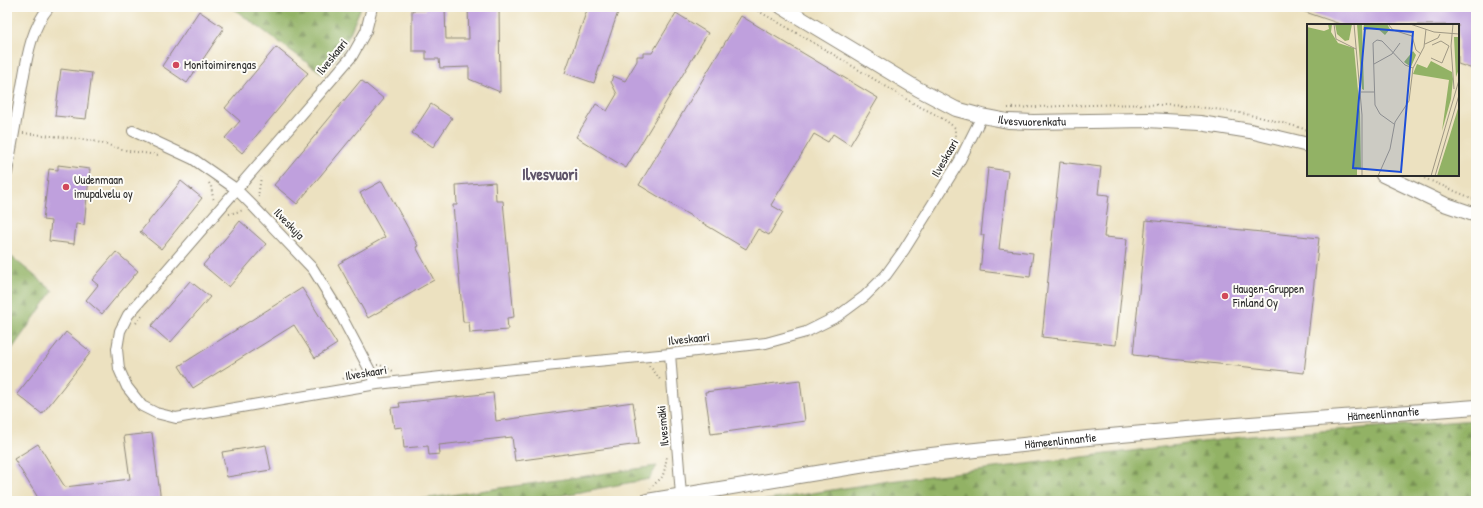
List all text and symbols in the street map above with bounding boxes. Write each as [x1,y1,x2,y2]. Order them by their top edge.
inset map [1307,24,1459,176]
street label: Ilveskaari [312,35,351,78]
place label: Monitoimirengas [184,56,256,73]
marker: Monitoimirengas [171,60,181,70]
street label: Ilvesvuorenkatu [996,110,1066,130]
street label: Ilveskaari [927,135,962,180]
district label: Ilvesvuori [522,163,578,185]
place label: Uudenmaan imupalvelu oy [74,171,133,202]
marker: Uudenmaan imupalvelu oy [61,182,71,192]
street label: Ilveskuja [270,204,309,243]
place label: Haugen-Gruppen Finland Oy [1232,280,1304,311]
marker: Haugen-Gruppen Finland Oy [1220,291,1230,301]
street label: Ilveskaari [667,328,711,349]
street label: Ilveskaari [344,361,388,384]
street label: Hämeenlinnantie [1347,402,1420,425]
street label: Ilvesmäki [652,405,673,447]
street label: Hämeenlinnantie [1024,428,1097,453]

